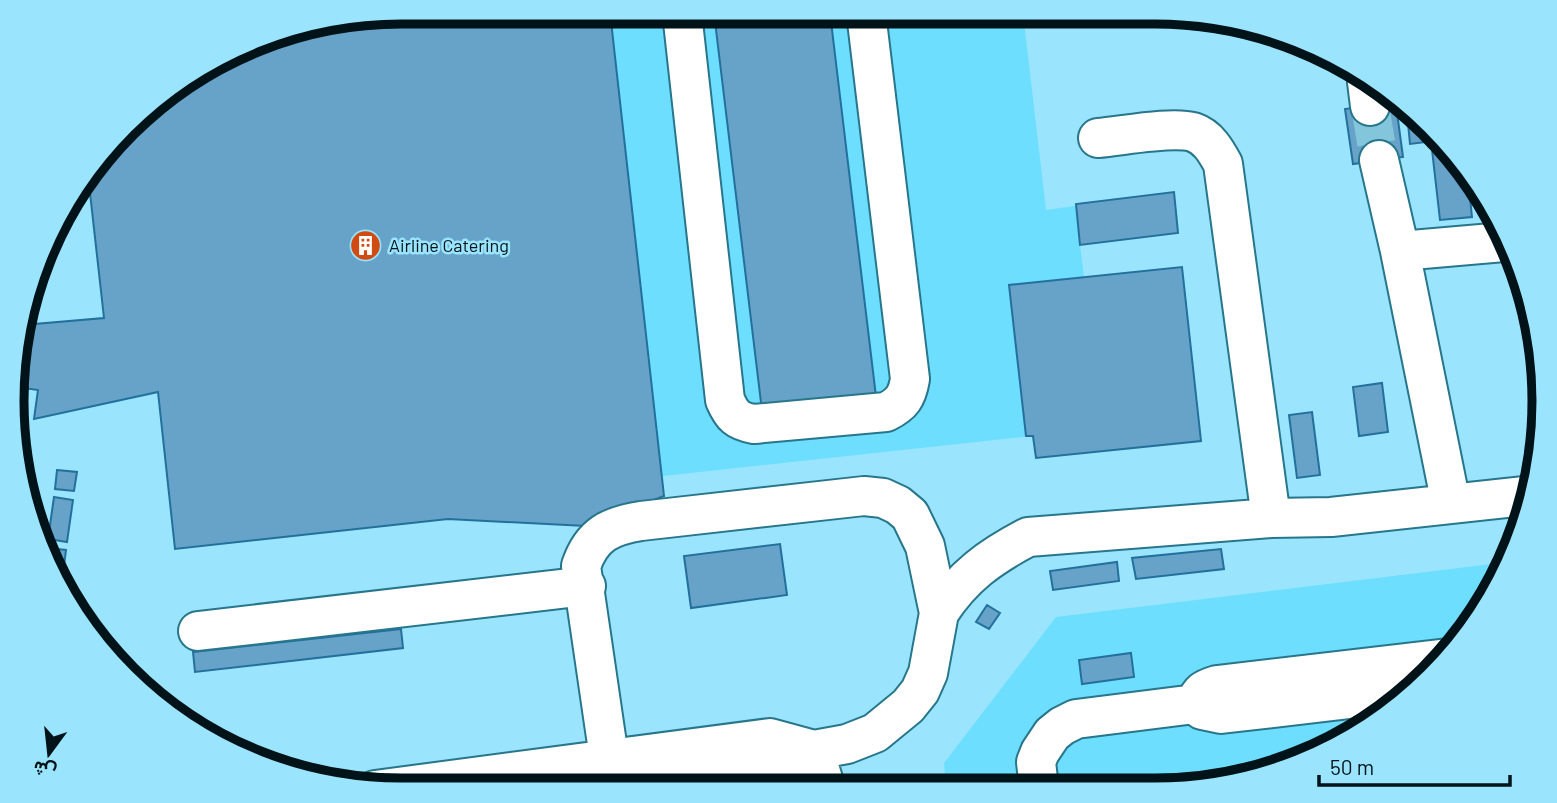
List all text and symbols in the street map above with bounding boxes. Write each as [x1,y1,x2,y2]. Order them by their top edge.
building icon: Airline Catering [349,229,383,263]
place label: Airline Catering [389,234,509,256]
north arrow [14,719,84,789]
scale bar [1319,744,1510,788]
text: 50 m [1330,754,1374,779]
text: ش [30,756,59,785]

